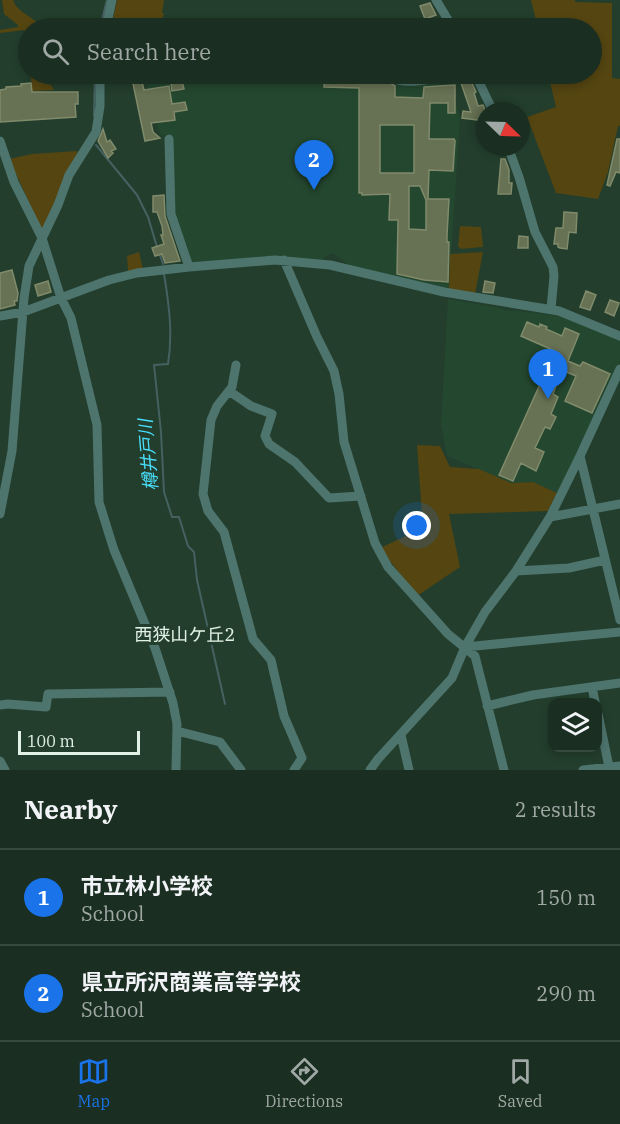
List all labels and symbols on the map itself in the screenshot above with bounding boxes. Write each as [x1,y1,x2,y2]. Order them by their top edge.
north arrow [476,102,530,156]
pin: 2 [294,140,334,190]
pin: 1 [528,350,568,399]
water label: 樽井戸川 [133,416,163,492]
your location [402,511,431,540]
district label: 西狭山ケ丘2 [135,623,235,646]
scale bar [18,728,140,756]

